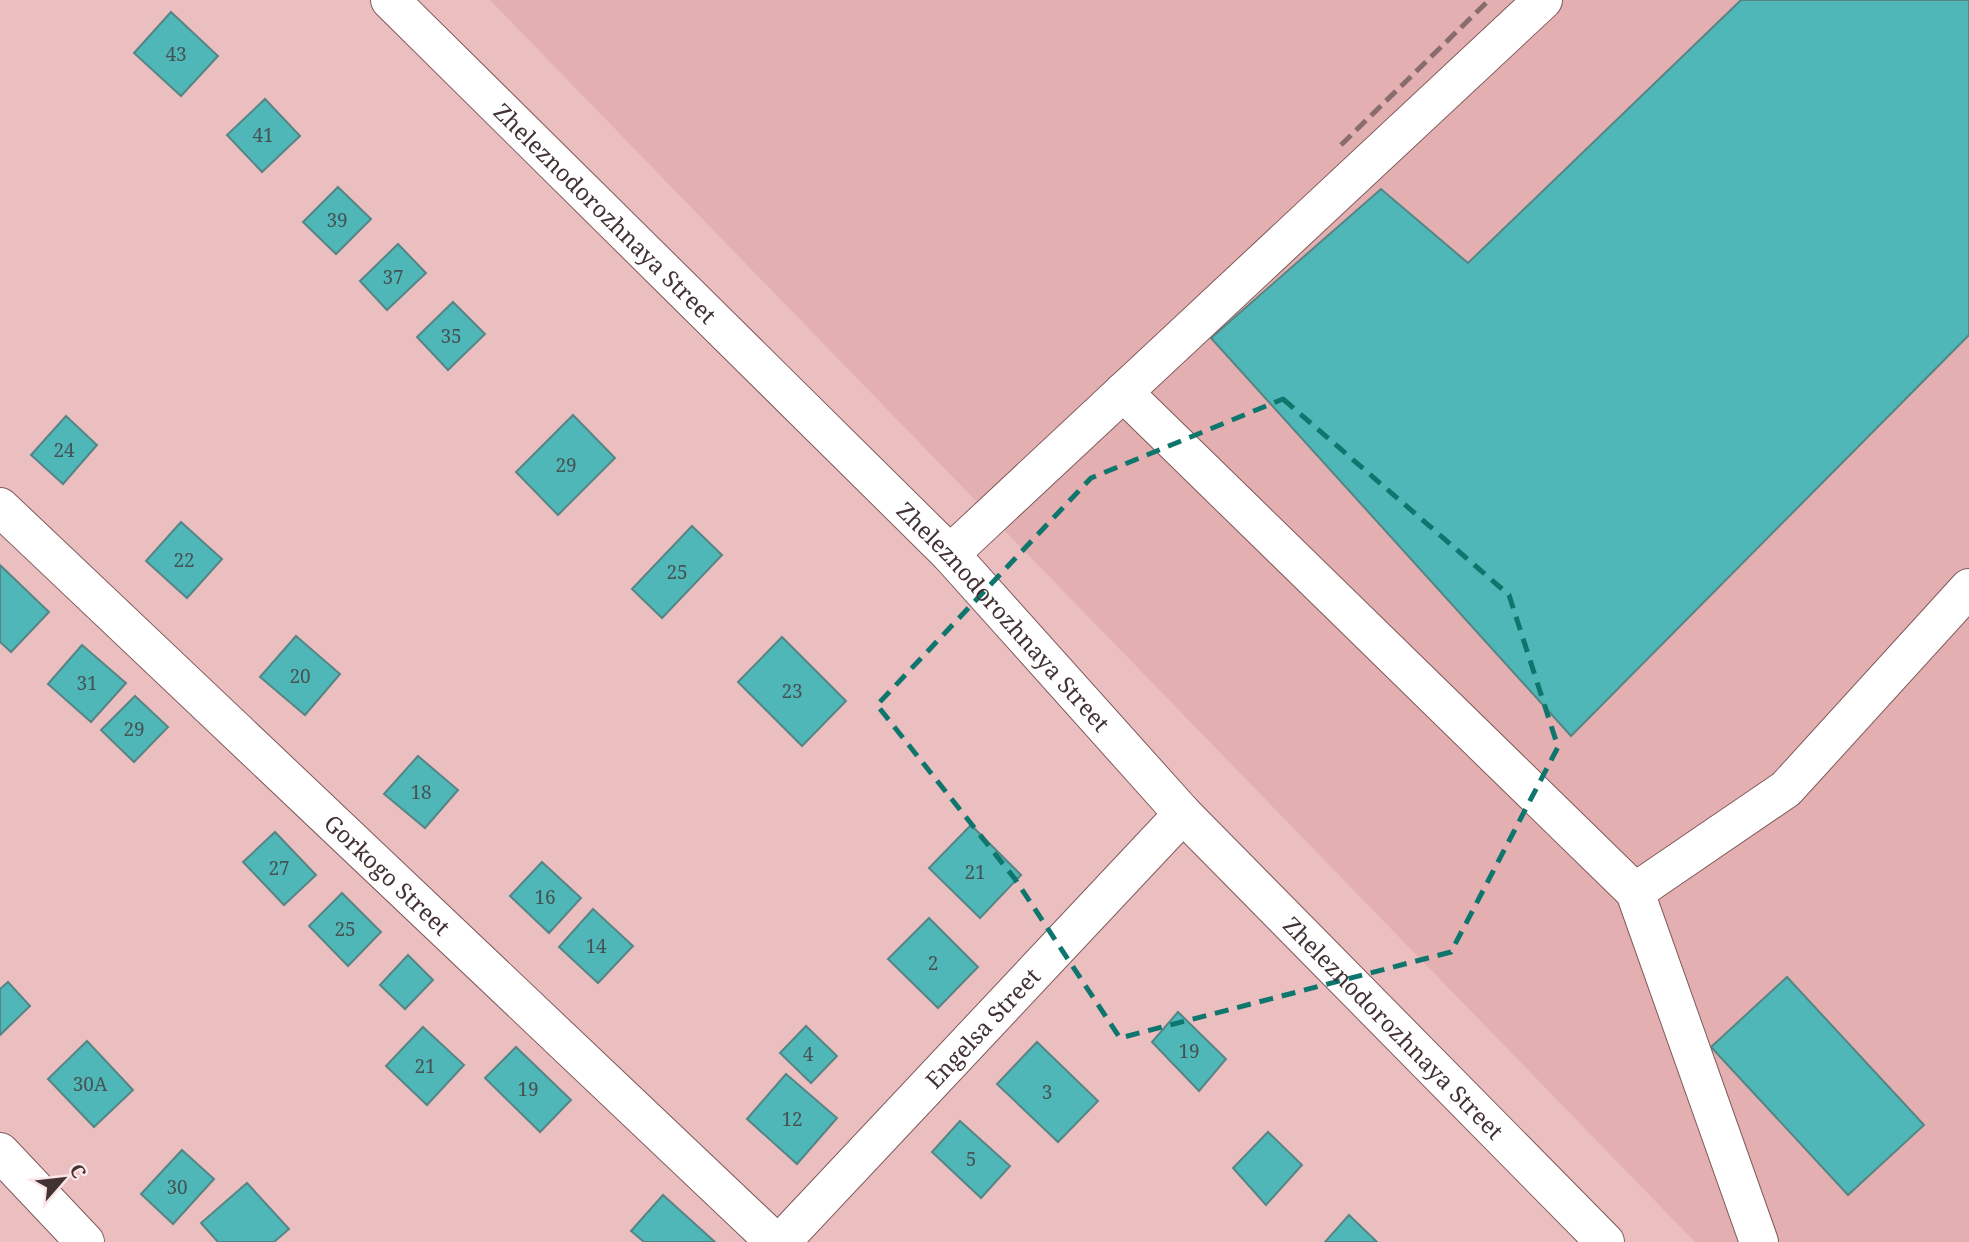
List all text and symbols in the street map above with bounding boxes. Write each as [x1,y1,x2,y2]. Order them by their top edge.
house number: 43 [165,41,187,67]
street label: Zheleznodorozhnaya Street [487,96,724,330]
house number: 41 [252,122,274,148]
house number: 39 [326,207,348,233]
house number: 37 [382,264,404,290]
house number: 35 [440,323,462,349]
house number: 24 [53,437,75,463]
house number: 29 [555,452,577,478]
street label: Zheleznodorozhnaya Street [890,495,1117,738]
house number: 22 [173,547,195,573]
house number: 25 [666,559,688,585]
house number: 20 [289,663,311,689]
house number: 31 [76,670,98,696]
house number: 23 [781,678,803,704]
house number: 29 [123,716,145,742]
house number: 18 [410,779,432,805]
street label: Gorkogo Street [317,807,457,942]
house number: 27 [268,855,290,881]
house number: 21 [964,859,986,885]
house number: 16 [534,884,556,910]
street label: Zheleznodorozhnaya Street [1277,909,1511,1146]
house number: 25 [334,916,356,942]
house number: 14 [585,933,607,959]
house number: 2 [928,950,938,976]
street label: Engelsa Street [918,960,1047,1095]
house number: 19 [1178,1038,1200,1064]
house number: 4 [803,1041,814,1067]
house number: 21 [414,1053,436,1079]
house number: 30А [73,1071,108,1097]
house number: 19 [517,1076,539,1102]
house number: 3 [1042,1079,1052,1105]
house number: 12 [781,1106,803,1132]
north arrow [28,1144,98,1214]
house number: 5 [966,1146,976,1172]
text: С [64,1159,92,1183]
house number: 30 [166,1174,188,1200]

